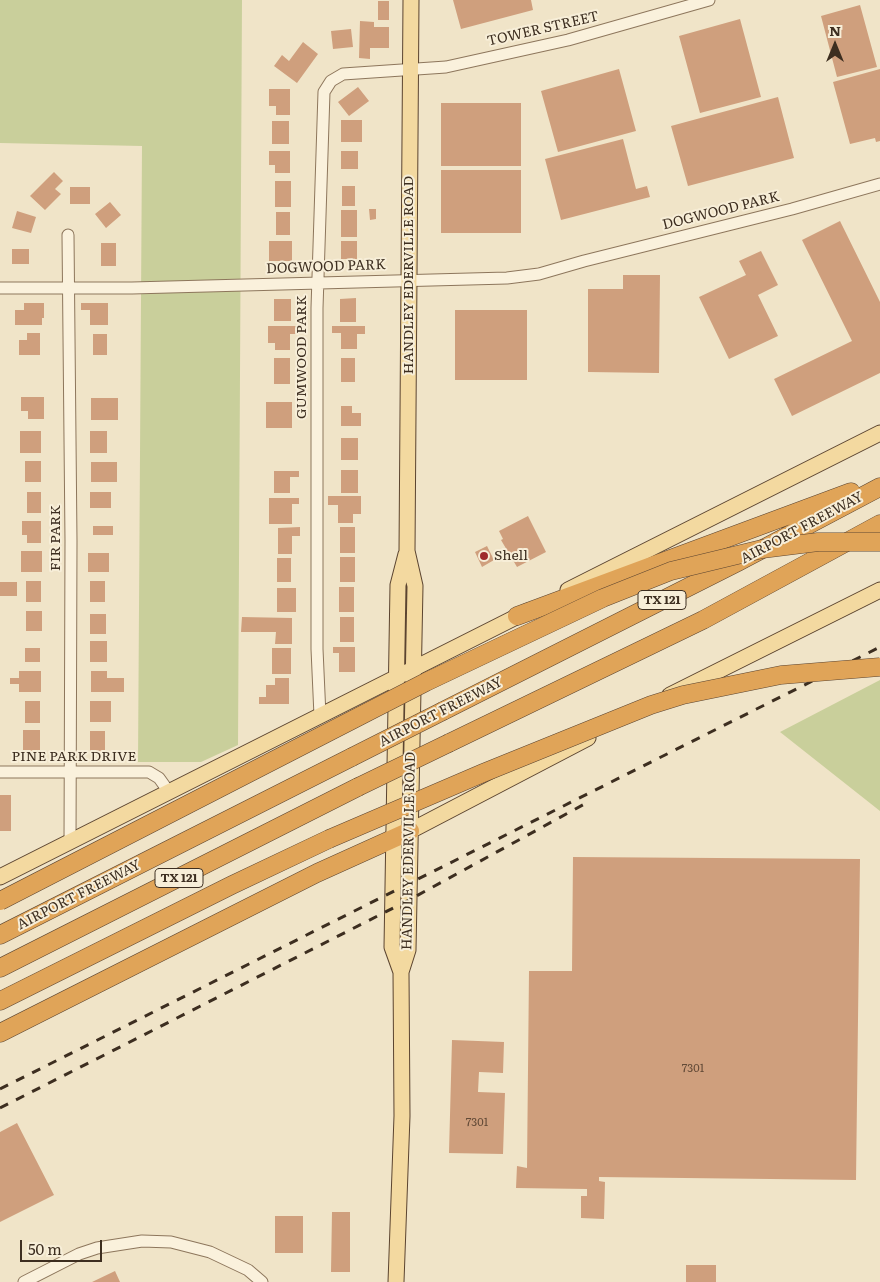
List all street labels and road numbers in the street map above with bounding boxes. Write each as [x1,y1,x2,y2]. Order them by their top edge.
street label: TOWER STREET [486,8,600,50]
street label: HANDLEY EDERVILLE ROAD [401,176,417,374]
street label: DOGWOOD PARK [661,188,781,234]
street label: DOGWOOD PARK [266,257,386,277]
street label: GUMWOOD PARK [294,295,310,419]
street label: AIRPORT FREEWAY [738,489,866,567]
street label: FIR PARK [48,505,64,571]
road number: TX 121 [638,590,686,610]
street label: AIRPORT FREEWAY [376,674,506,750]
street label: PINE PARK DRIVE [12,749,136,765]
street label: HANDLEY EDERVILLE ROAD [399,752,419,950]
street label: AIRPORT FREEWAY [14,857,144,933]
road number: TX 121 [155,868,203,888]

